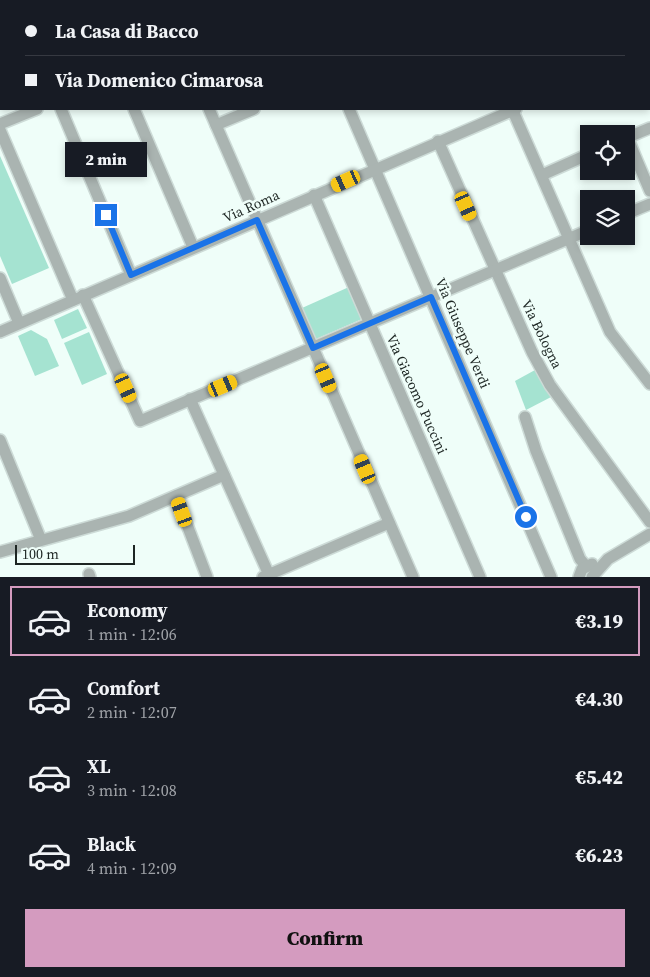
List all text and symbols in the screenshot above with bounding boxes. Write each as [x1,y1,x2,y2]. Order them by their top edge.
text: La Casa di Bacco [55,18,199,44]
text: Via Domenico Cimarosa [55,67,263,93]
map controls [580,125,635,245]
button: locate [580,125,635,180]
callout: 2 min [65,142,147,178]
text: 2 min [85,148,127,170]
car [329,168,362,194]
street label: Via Roma [220,184,283,227]
car [453,189,478,223]
button: layers [580,190,635,245]
route end [95,204,117,226]
street label: Via Giuseppe Verdi [431,275,495,391]
street label: Via Bologna [517,296,568,373]
street label: Via Giacomo Puccini [382,331,452,457]
car [313,361,338,395]
car [113,371,138,405]
car [206,373,239,399]
car [352,452,377,486]
car [169,495,194,529]
route start [515,506,537,528]
scale bar [15,542,135,565]
text: 100 m [22,544,59,564]
text: Economy [87,597,168,623]
icon: car [27,599,72,644]
text: €3.19 [575,608,623,634]
text: 1 min · 12:06 [87,623,177,645]
text: Comfort [87,675,160,701]
icon: car [27,677,72,722]
text: €4.30 [575,686,623,712]
text: 2 min · 12:07 [87,701,177,723]
text: XL [87,753,110,779]
icon: car [27,755,72,800]
text: €5.42 [575,764,623,790]
text: 3 min · 12:08 [87,779,177,801]
text: Black [87,831,136,857]
icon: car [27,833,72,878]
text: €6.23 [575,842,623,868]
text: 4 min · 12:09 [87,857,177,879]
button: Confirm [25,909,625,967]

